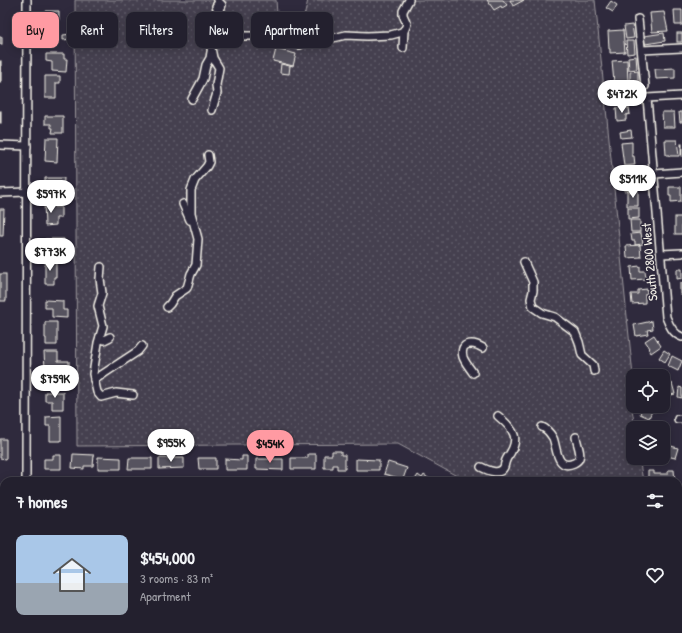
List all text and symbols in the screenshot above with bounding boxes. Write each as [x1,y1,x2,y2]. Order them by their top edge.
chip: Buy [12,12,59,48]
chip: Rent [67,12,118,48]
chip: Filters [126,12,187,48]
chip: New [195,12,243,48]
chip: Apartment [251,12,333,48]
pin: $472K [594,80,650,114]
text: $472K [607,84,637,102]
pin: $511K [605,165,661,199]
text: $511K [619,169,647,187]
pin: $597K [23,180,79,214]
text: $597K [36,184,66,202]
street label: South 2800 West [637,222,661,302]
pin: $773K [22,238,78,272]
text: $773K [34,242,66,260]
pin: $759K [27,365,83,399]
text: $759K [40,369,70,387]
map controls [626,369,670,465]
button: locate [626,369,670,413]
button: layers [626,421,670,465]
pin: $955K [143,429,199,463]
pin: $454K [242,430,298,464]
text: $955K [156,433,186,451]
text: $454K [256,434,284,452]
text: 7 homes [16,490,67,513]
icon: filters [644,490,666,512]
text: $454,000 [140,546,195,569]
icon: home [48,551,96,599]
icon: heart [644,564,666,586]
text: 3 rooms · 83 m² [140,569,213,587]
text: Apartment [140,587,191,605]

